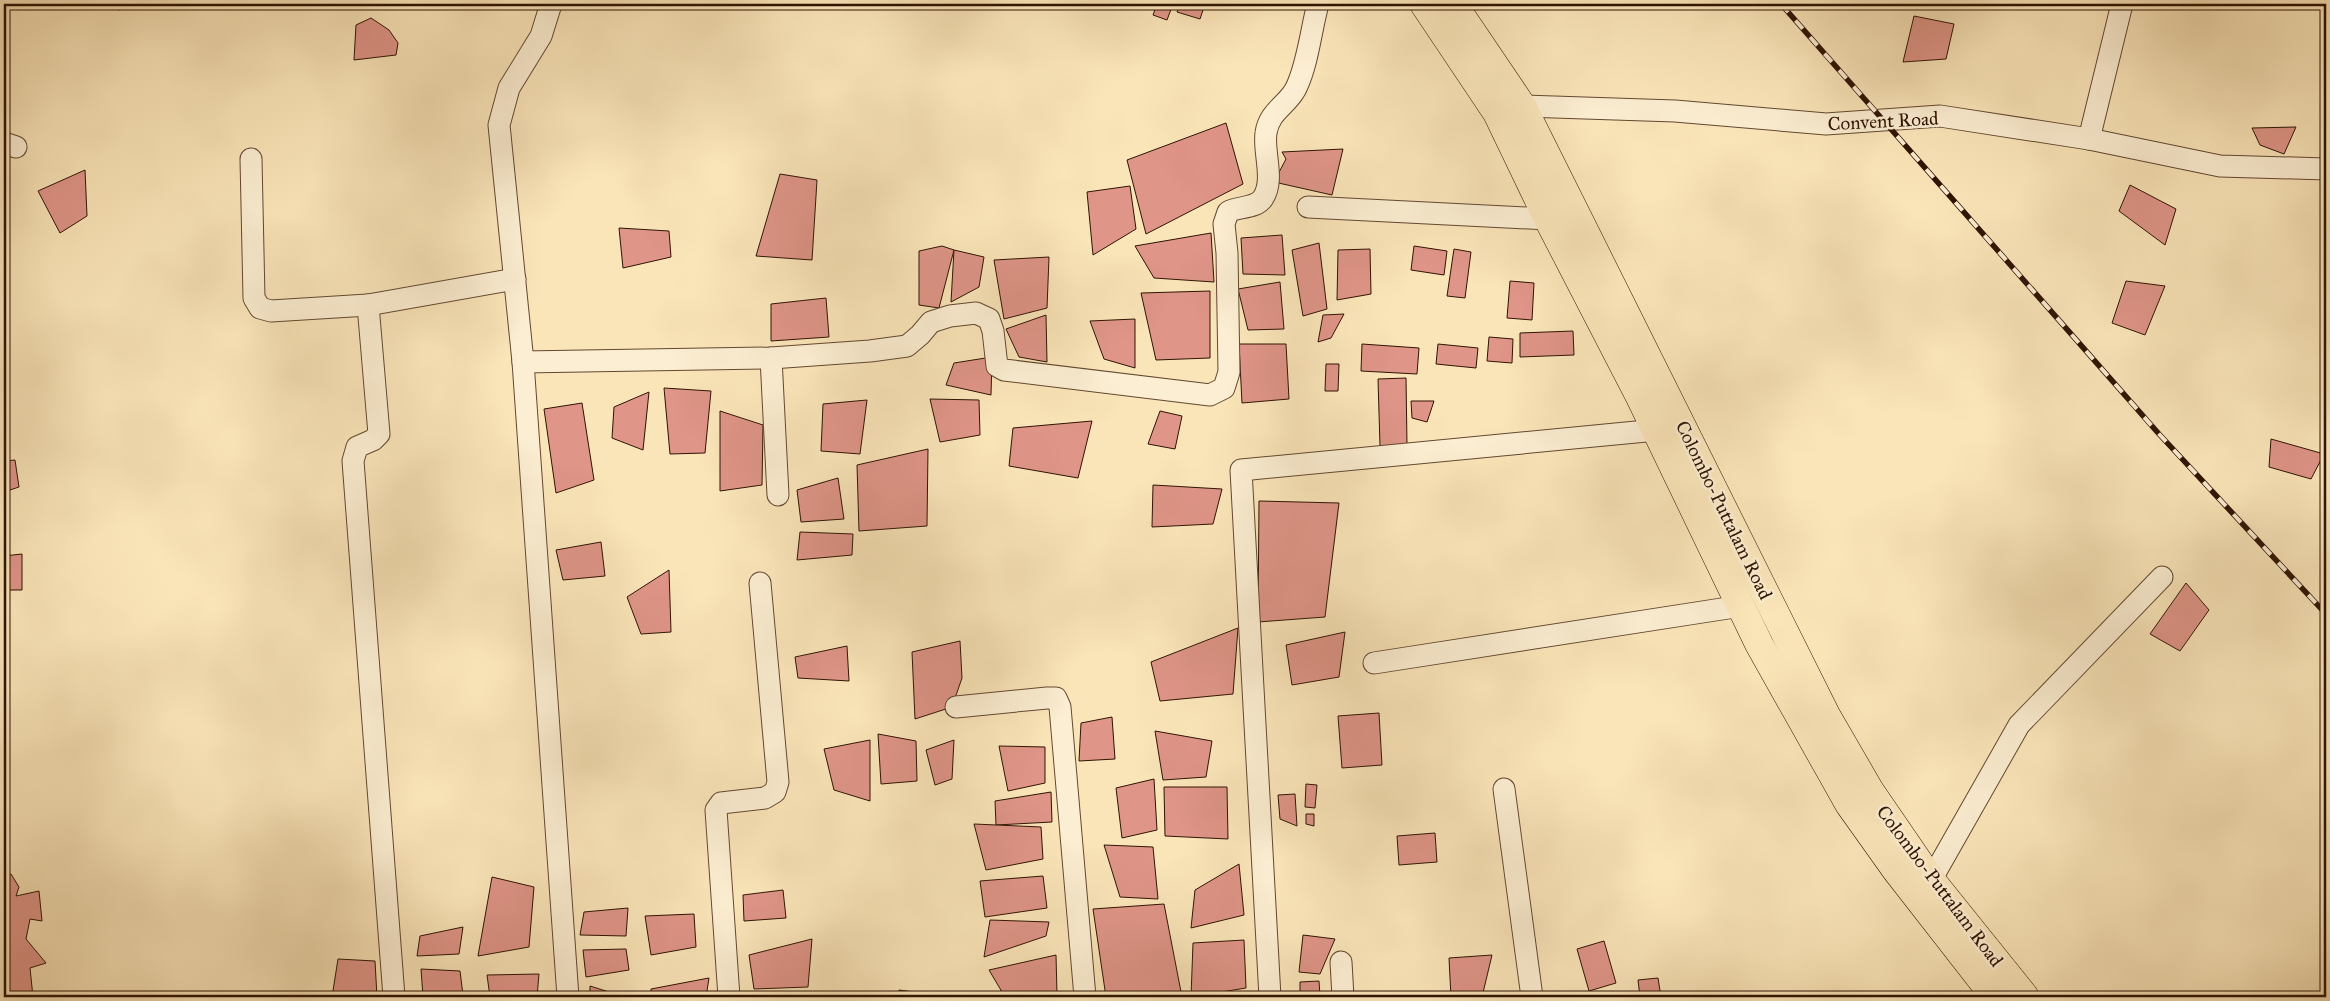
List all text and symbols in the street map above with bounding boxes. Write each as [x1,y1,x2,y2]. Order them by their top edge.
street label: Convent Road [1827,107,1939,135]
street label: Colombo-Puttalam Road [1671,417,1778,604]
street label: Colombo-Puttalam Road [1872,801,2008,972]

